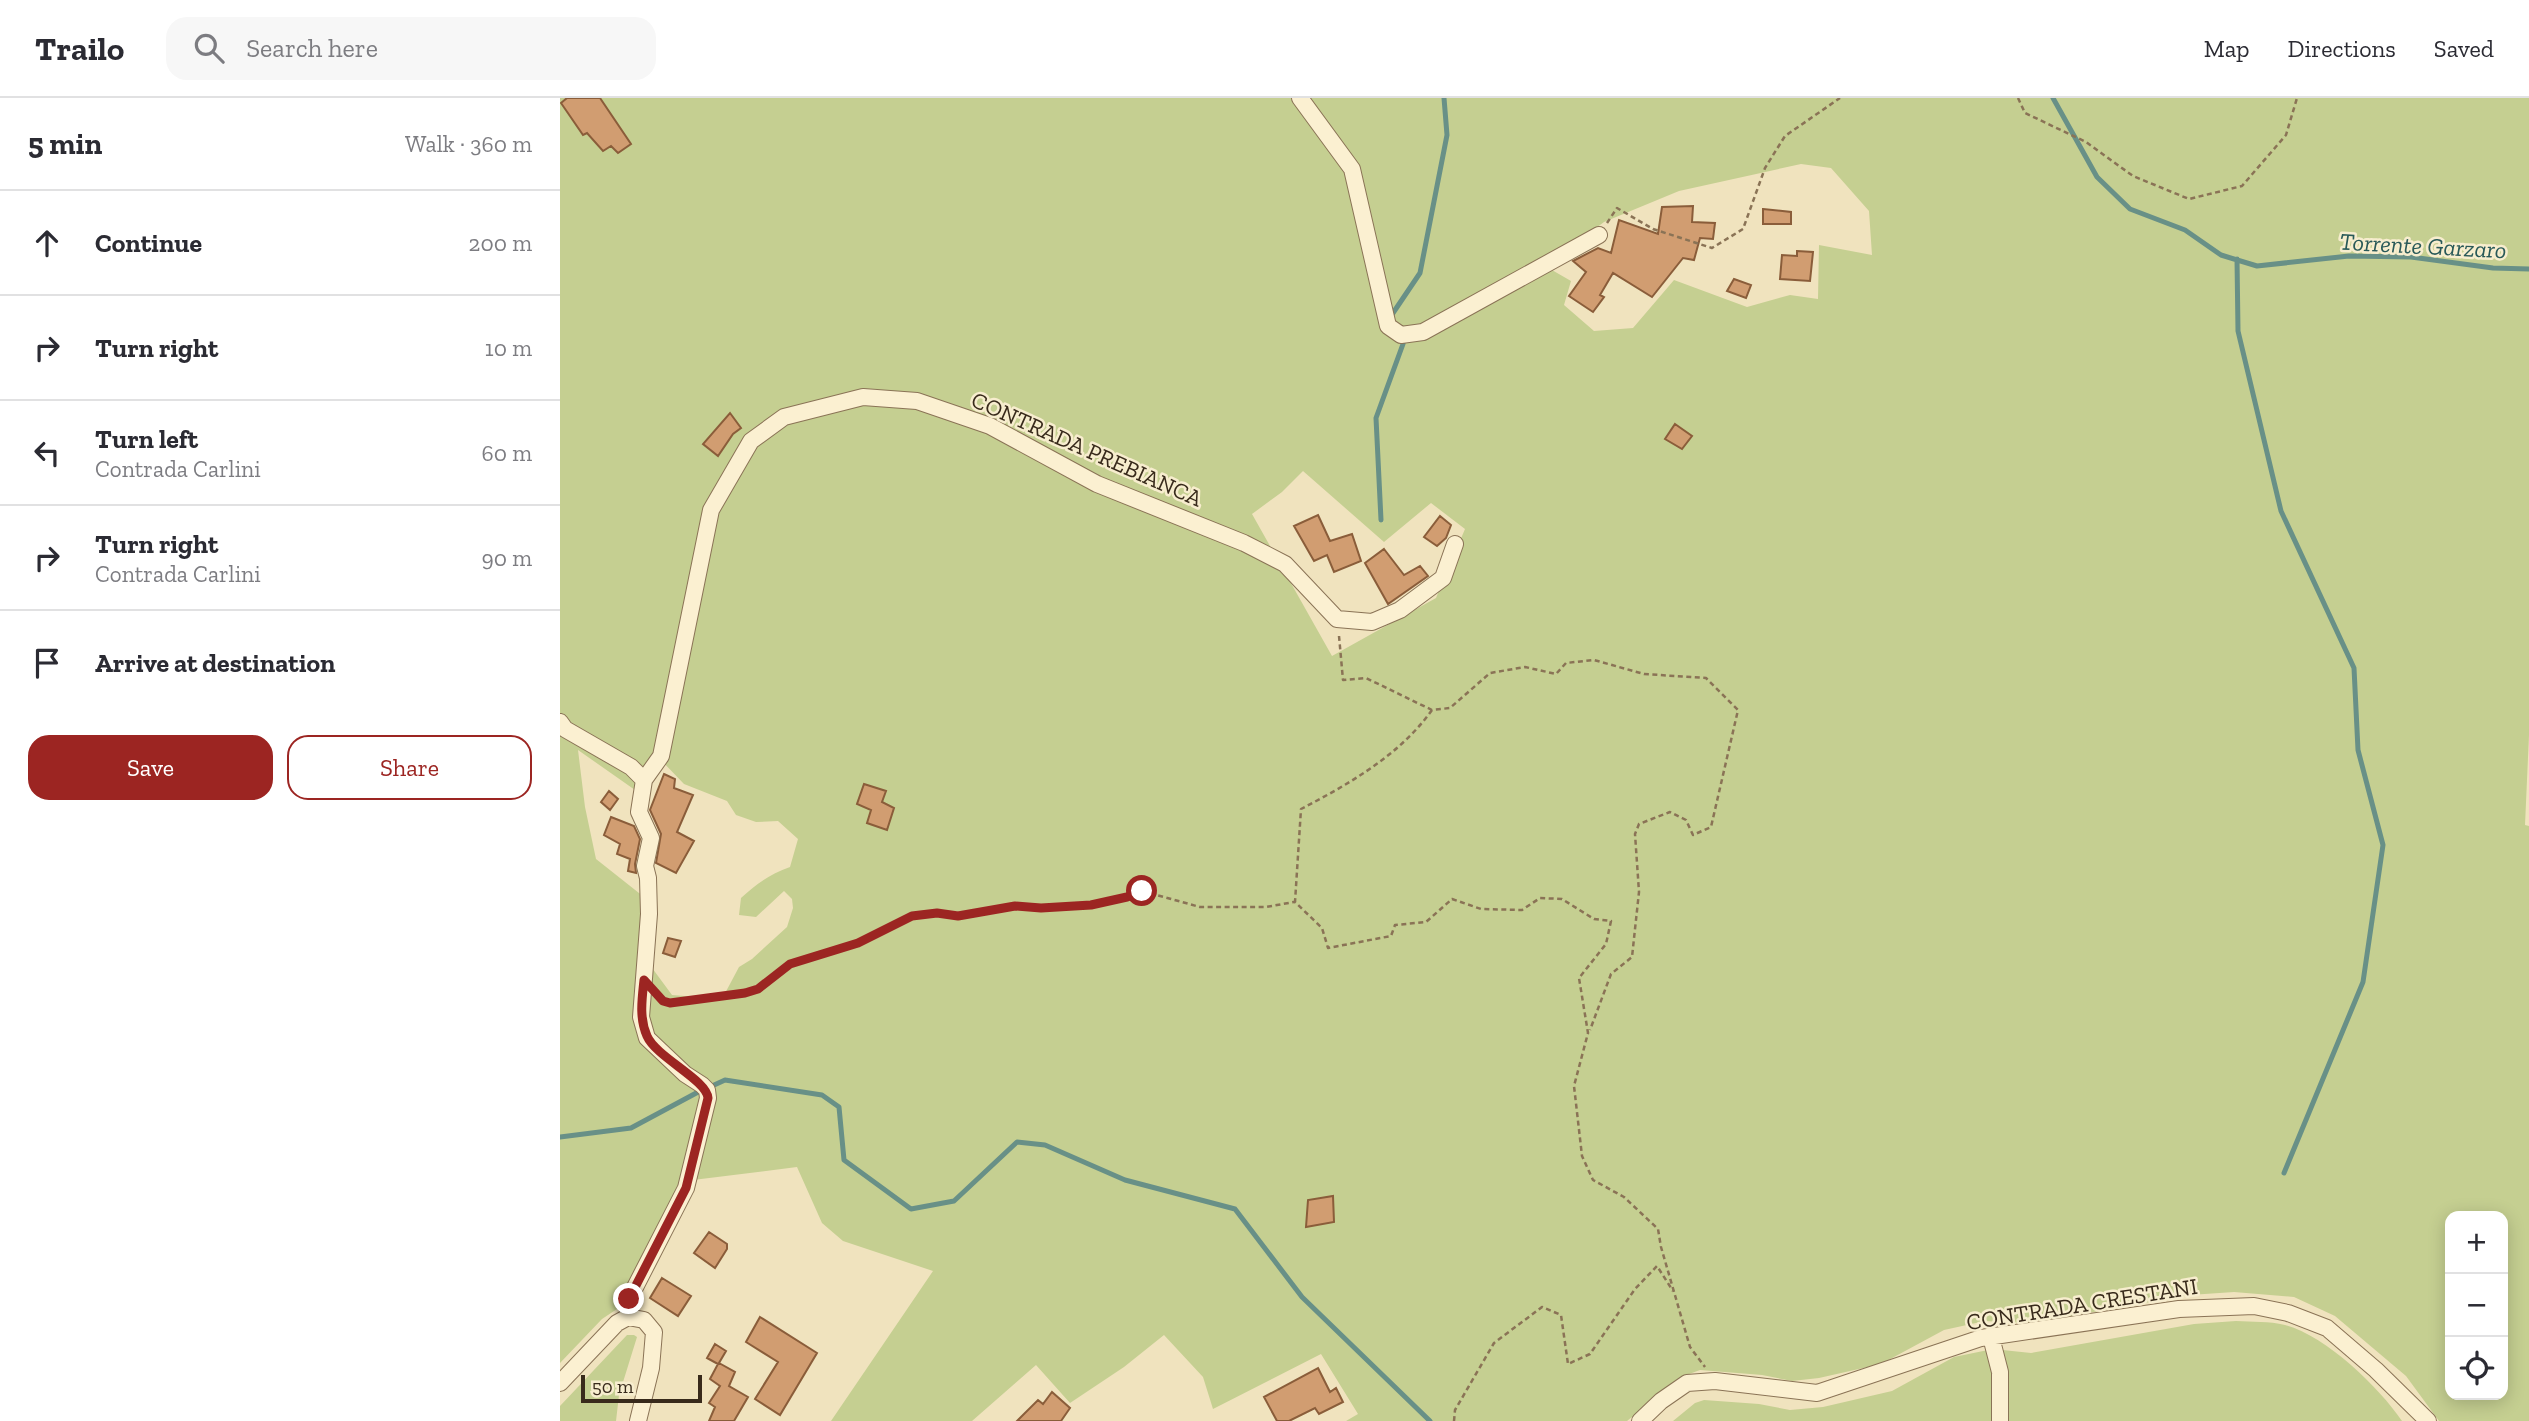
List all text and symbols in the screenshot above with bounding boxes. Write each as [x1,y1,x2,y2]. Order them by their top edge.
search box [166,17,656,80]
text: Trailo [35,29,124,68]
icon: search [190,29,228,67]
text: Search here [246,32,378,64]
text: Map [2204,34,2250,63]
text: Directions [2288,34,2396,63]
text: Saved [2434,34,2494,63]
text: 5 min [28,126,102,162]
text: Walk · 360 m [405,130,532,158]
icon: ahead [28,224,66,262]
text: Continue [95,227,202,259]
water label: Torrente Garzaro [2339,227,2507,264]
text: 200 m [469,229,532,257]
icon: right [28,329,66,367]
text: Turn right [95,332,218,364]
text: 10 m [485,334,532,362]
street label: CONTRADA PREBIANCA [967,385,1208,513]
text: Turn left [95,423,198,455]
icon: left [28,434,66,472]
text: 60 m [481,439,532,467]
text: Contrada Carlini [95,455,261,483]
text: Turn right [95,528,218,560]
icon: right [28,539,66,577]
text: 90 m [481,544,532,572]
text: Contrada Carlini [95,560,261,588]
icon: arrive [28,644,66,682]
text: Arrive at destination [95,647,335,679]
button: Save [28,735,273,800]
button: Share [287,735,532,800]
route start [1126,875,1157,906]
map controls [2445,1211,2508,1400]
button: + [2445,1211,2508,1274]
street label: CONTRADA CRESTANI [1964,1272,2200,1336]
button: − [2445,1274,2508,1337]
route end [613,1283,644,1314]
button: locate [2445,1337,2508,1400]
scale bar [581,1372,702,1404]
text: 50 m [592,1375,633,1398]

